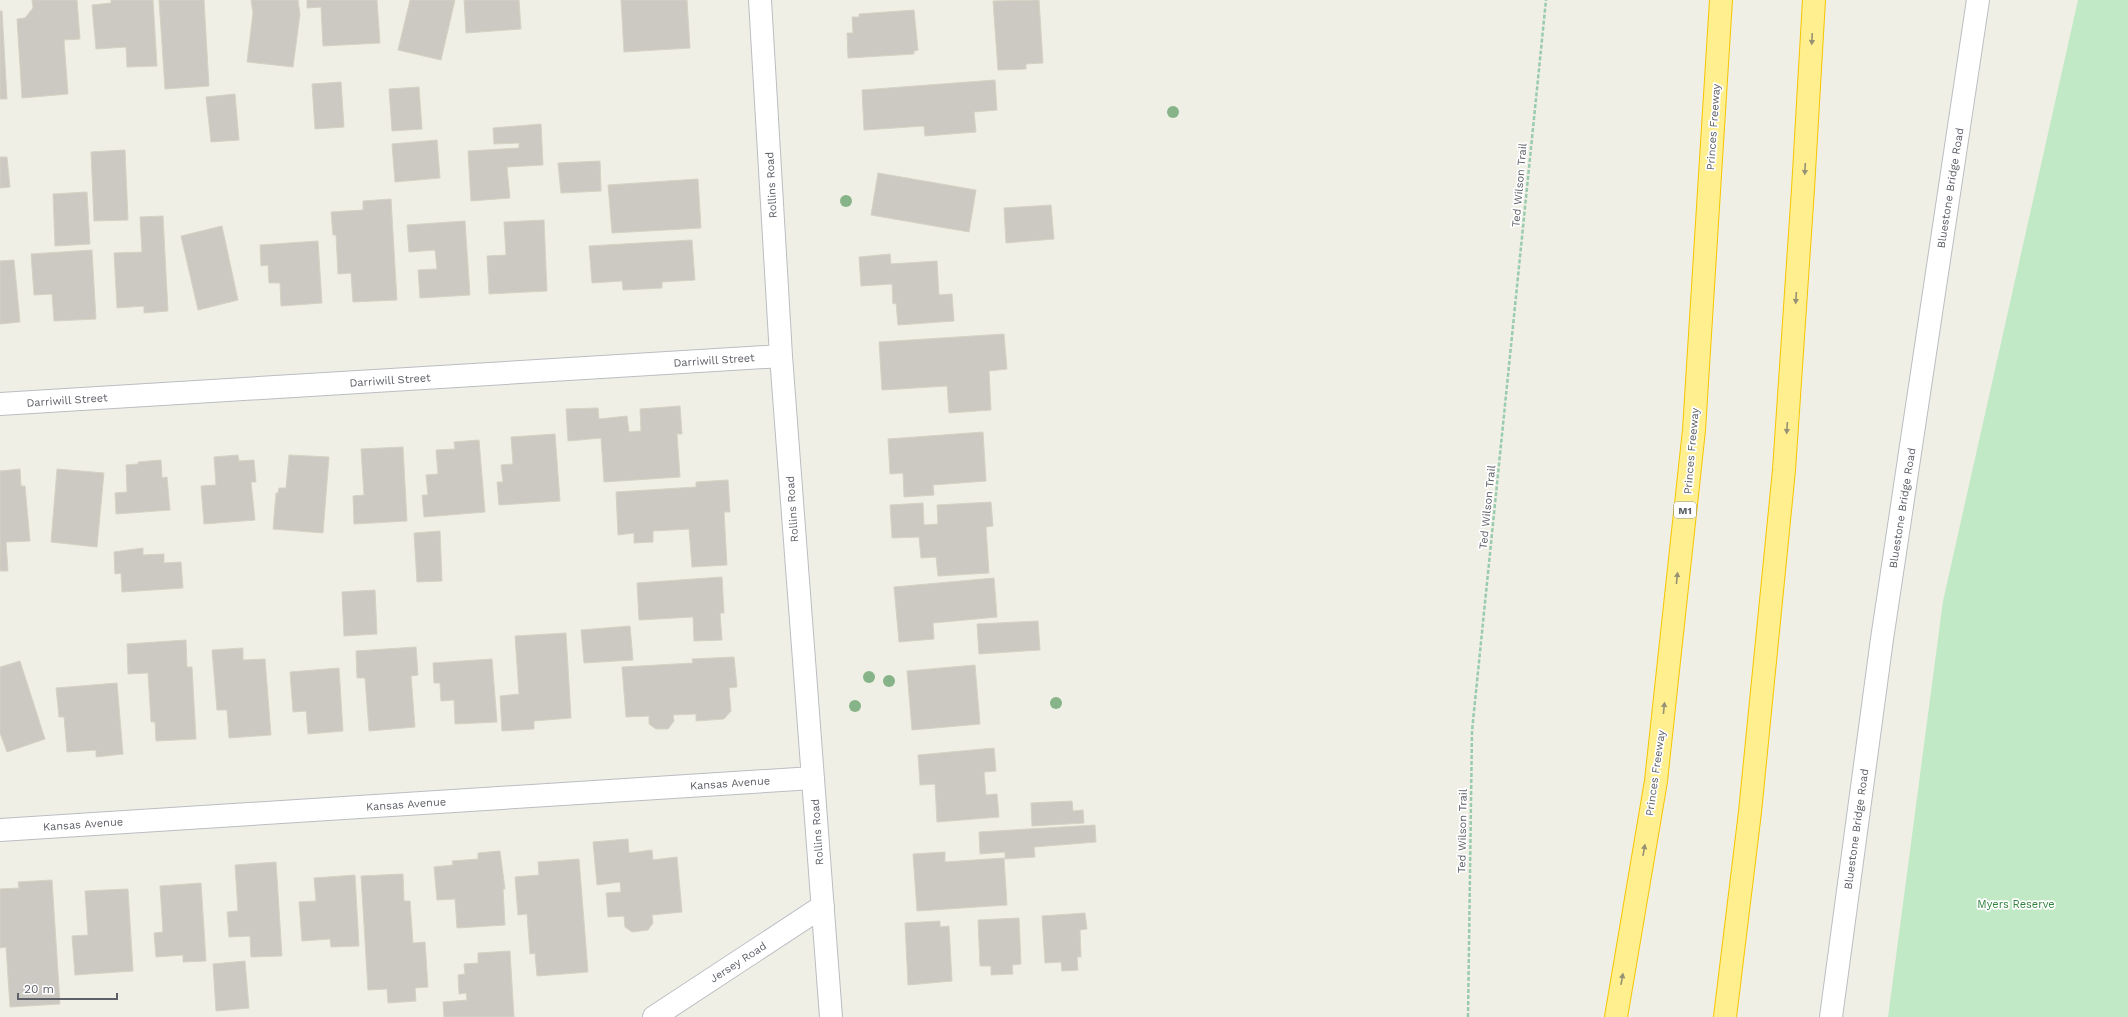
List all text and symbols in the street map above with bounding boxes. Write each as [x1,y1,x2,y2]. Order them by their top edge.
one-way arrow [1809,33,1815,46]
street label: Princes Freeway [1704,83,1723,171]
street label: Bluestone Bridge Road [1935,127,1966,249]
street label: Ted Wilson Trail [1509,142,1530,228]
street label: Rollins Road [763,151,780,219]
one-way arrow [1801,163,1808,175]
one-way arrow [1792,292,1799,304]
street label: Darriwill Street [673,351,755,370]
street label: Darriwill Street [349,371,431,390]
street label: Darriwill Street [26,391,108,410]
street label: Princes Freeway [1681,407,1702,495]
one-way arrow [1783,422,1790,434]
street label: Bluestone Bridge Road [1887,447,1918,569]
street label: Ted Wilson Trail [1477,464,1498,550]
street label: Rollins Road [784,475,801,543]
road number: M1 [1674,502,1696,518]
one-way arrow [1674,572,1681,585]
one-way arrow [1660,702,1667,714]
street label: Princes Freeway [1643,729,1668,817]
street label: Bluestone Bridge Road [1842,768,1871,890]
street label: Kansas Avenue [690,774,770,793]
street label: Ted Wilson Trail [1455,788,1470,873]
street label: Kansas Avenue [366,795,446,814]
street label: Rollins Road [809,798,826,866]
street label: Kansas Avenue [43,815,123,834]
one-way arrow [1641,844,1647,856]
park label: Myers Reserve [1977,898,2055,911]
street label: Jersey Road [708,939,769,985]
one-way arrow [1620,972,1626,985]
scale bar [18,975,117,1001]
text: 20 m [24,982,54,996]

